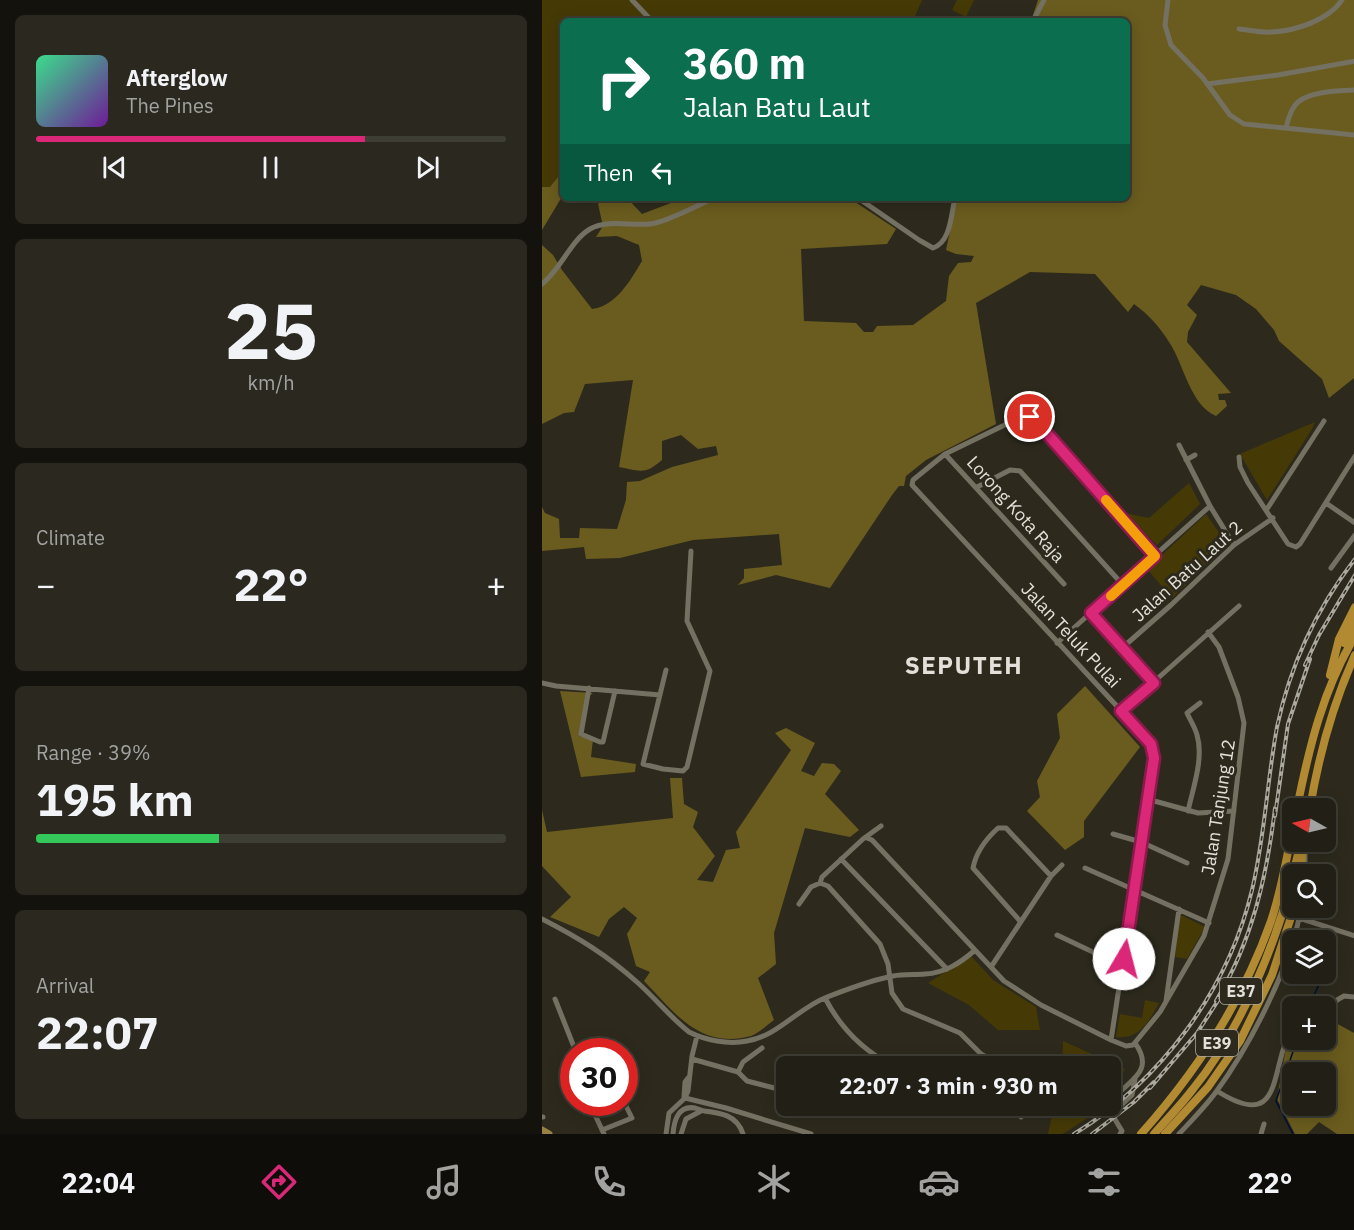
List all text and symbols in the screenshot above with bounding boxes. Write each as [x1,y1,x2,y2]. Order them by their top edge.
text: 360 m [683,36,806,91]
icon: right [584,42,662,120]
text: Afterglow [126,63,228,92]
text: Jalan Batu Laut [683,89,871,124]
text: The Pines [126,92,214,119]
icon: previous [98,151,131,184]
icon: pause [254,151,287,184]
icon: next [411,151,444,184]
icon: left [646,156,679,189]
text: Then [584,158,634,187]
text: 25 [224,279,318,380]
text: km/h [247,369,295,396]
pin [1004,391,1055,442]
icon: arrive [1013,400,1046,433]
street label: Lorong Kota Raja [962,451,1070,567]
street label: Jalan Batu Laut 2 [1127,516,1247,626]
text: Climate [36,524,105,551]
text: 22° [233,555,309,613]
text: − [36,563,56,606]
text: + [486,563,506,606]
street label: Jalan Teluk Pulai [1016,578,1126,692]
district label: SEPUTEH [905,649,1023,681]
street label: Jalan Tanjung 12 [1196,738,1240,876]
text: Range · 39% [36,739,151,766]
text: 195 km [36,770,194,828]
north arrow [1282,798,1336,852]
map controls [1282,798,1336,1116]
button: search [1282,864,1336,918]
position arrow [1092,927,1156,991]
button: layers [1282,930,1336,984]
text: Arrival [36,972,94,999]
road number: E37 [1220,978,1262,1004]
button: + [1282,996,1336,1050]
text: 22:07 [36,1003,159,1061]
road number: E39 [1196,1030,1238,1056]
speed limit sign: 30 [560,1038,638,1116]
button: − [1282,1062,1336,1116]
text: 22:07 · 3 min · 930 m [839,1071,1058,1100]
icon: directions [258,1161,300,1203]
icon: music [423,1161,465,1203]
icon: phone [588,1161,630,1203]
icon: climate [753,1161,795,1203]
icon: car [918,1161,960,1203]
icon: filters [1083,1161,1125,1203]
text: 22:04 [61,1165,135,1200]
text: 22° [1247,1165,1292,1200]

